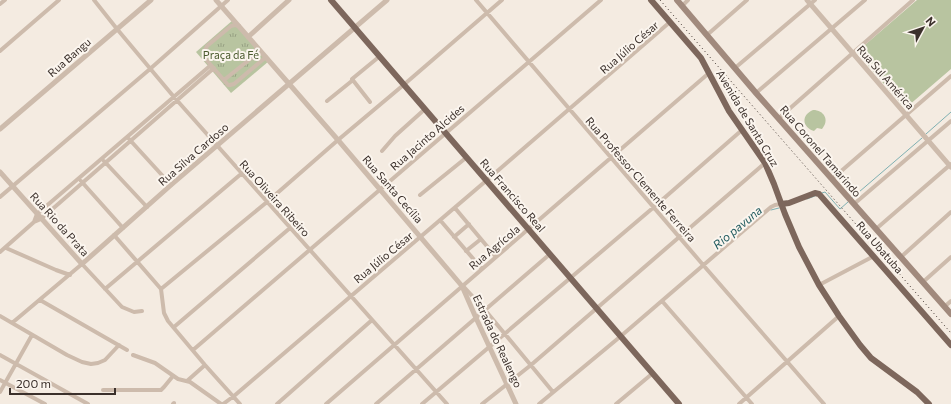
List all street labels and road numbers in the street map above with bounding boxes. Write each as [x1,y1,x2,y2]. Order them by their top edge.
street label: Rua Júlio César [597,18,662,77]
street label: Rua Bangu [45,35,93,79]
street label: Rua Sul América [855,42,917,112]
street label: Avenida de Santa Cruz [714,67,782,169]
street label: Rua Jacinto Alcides [387,101,467,173]
street label: Rua Coronel Tamarindo [778,103,865,200]
street label: Rua Professor Clemente Ferreira [583,114,699,244]
street label: Rua Silva Cardoso [155,120,231,188]
street label: Rua Santa Cecília [360,153,426,225]
street label: Rua Francisco Real [478,156,548,234]
street label: Rua Oliveira Ribeiro [237,157,313,239]
street label: Rua Rio da Prata [28,189,92,259]
street label: Rua Ubatuba [854,218,906,276]
street label: Rua Agrícola [466,222,522,272]
street label: Rua Júlio César [351,228,416,286]
street label: Estrada do Realengo [471,292,525,390]

